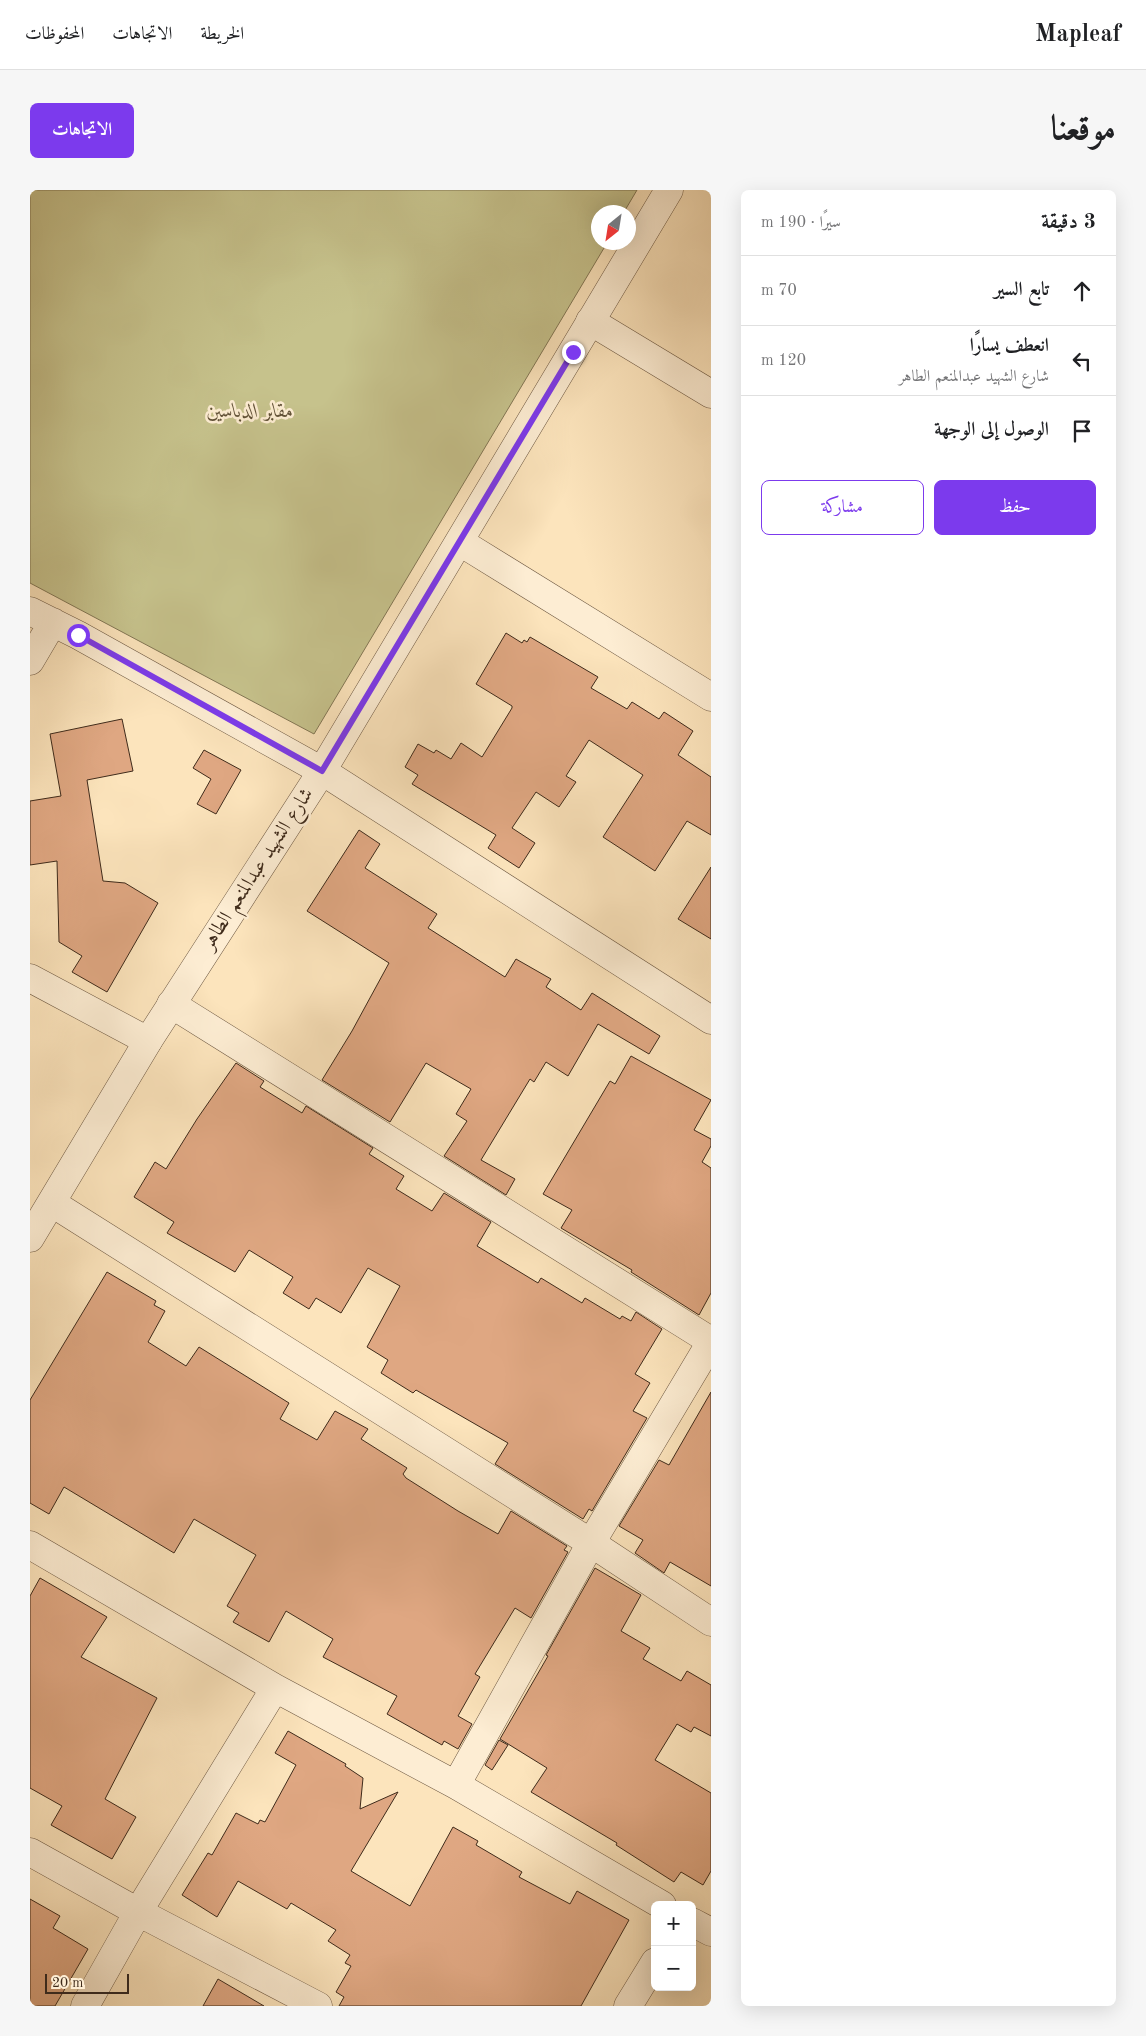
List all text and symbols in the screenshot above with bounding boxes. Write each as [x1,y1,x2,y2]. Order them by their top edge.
text: Mapleaf [1035,23,1121,47]
text: المحفوظات [25,25,84,43]
text: الاتجاهات [112,25,172,43]
text: الخريطة [200,25,244,43]
button: الاتجاهات [30,103,134,158]
text: موقعنا [1051,112,1116,147]
north arrow [591,205,636,250]
text: 3 دقيقة [1041,212,1096,233]
text: سيرًا · 190 m [761,215,841,231]
icon: ahead [1068,277,1096,305]
text: تابع السير [994,281,1049,300]
text: 70 m [761,283,797,299]
text: انعطف يسارًا [970,337,1049,356]
route end [562,341,585,364]
icon: left [1068,347,1096,375]
text: 120 m [761,353,806,369]
text: شارع الشهيد عبدالمنعم الطاهر [899,369,1049,385]
park label: مقابر الدباسين [207,402,293,422]
icon: arrive [1068,417,1096,445]
text: الوصول إلى الوجهة [934,421,1049,440]
button: مشاركة [761,480,924,535]
button: حفظ [934,480,1096,535]
route start [67,624,90,647]
street label: شارع الشهيد عبدالمنعم الطاهر [197,785,323,959]
map controls [651,1901,696,1991]
button: + [651,1901,696,1946]
button: − [651,1946,696,1991]
scale bar [45,1971,129,1994]
text: 20 m [52,1976,83,1990]

